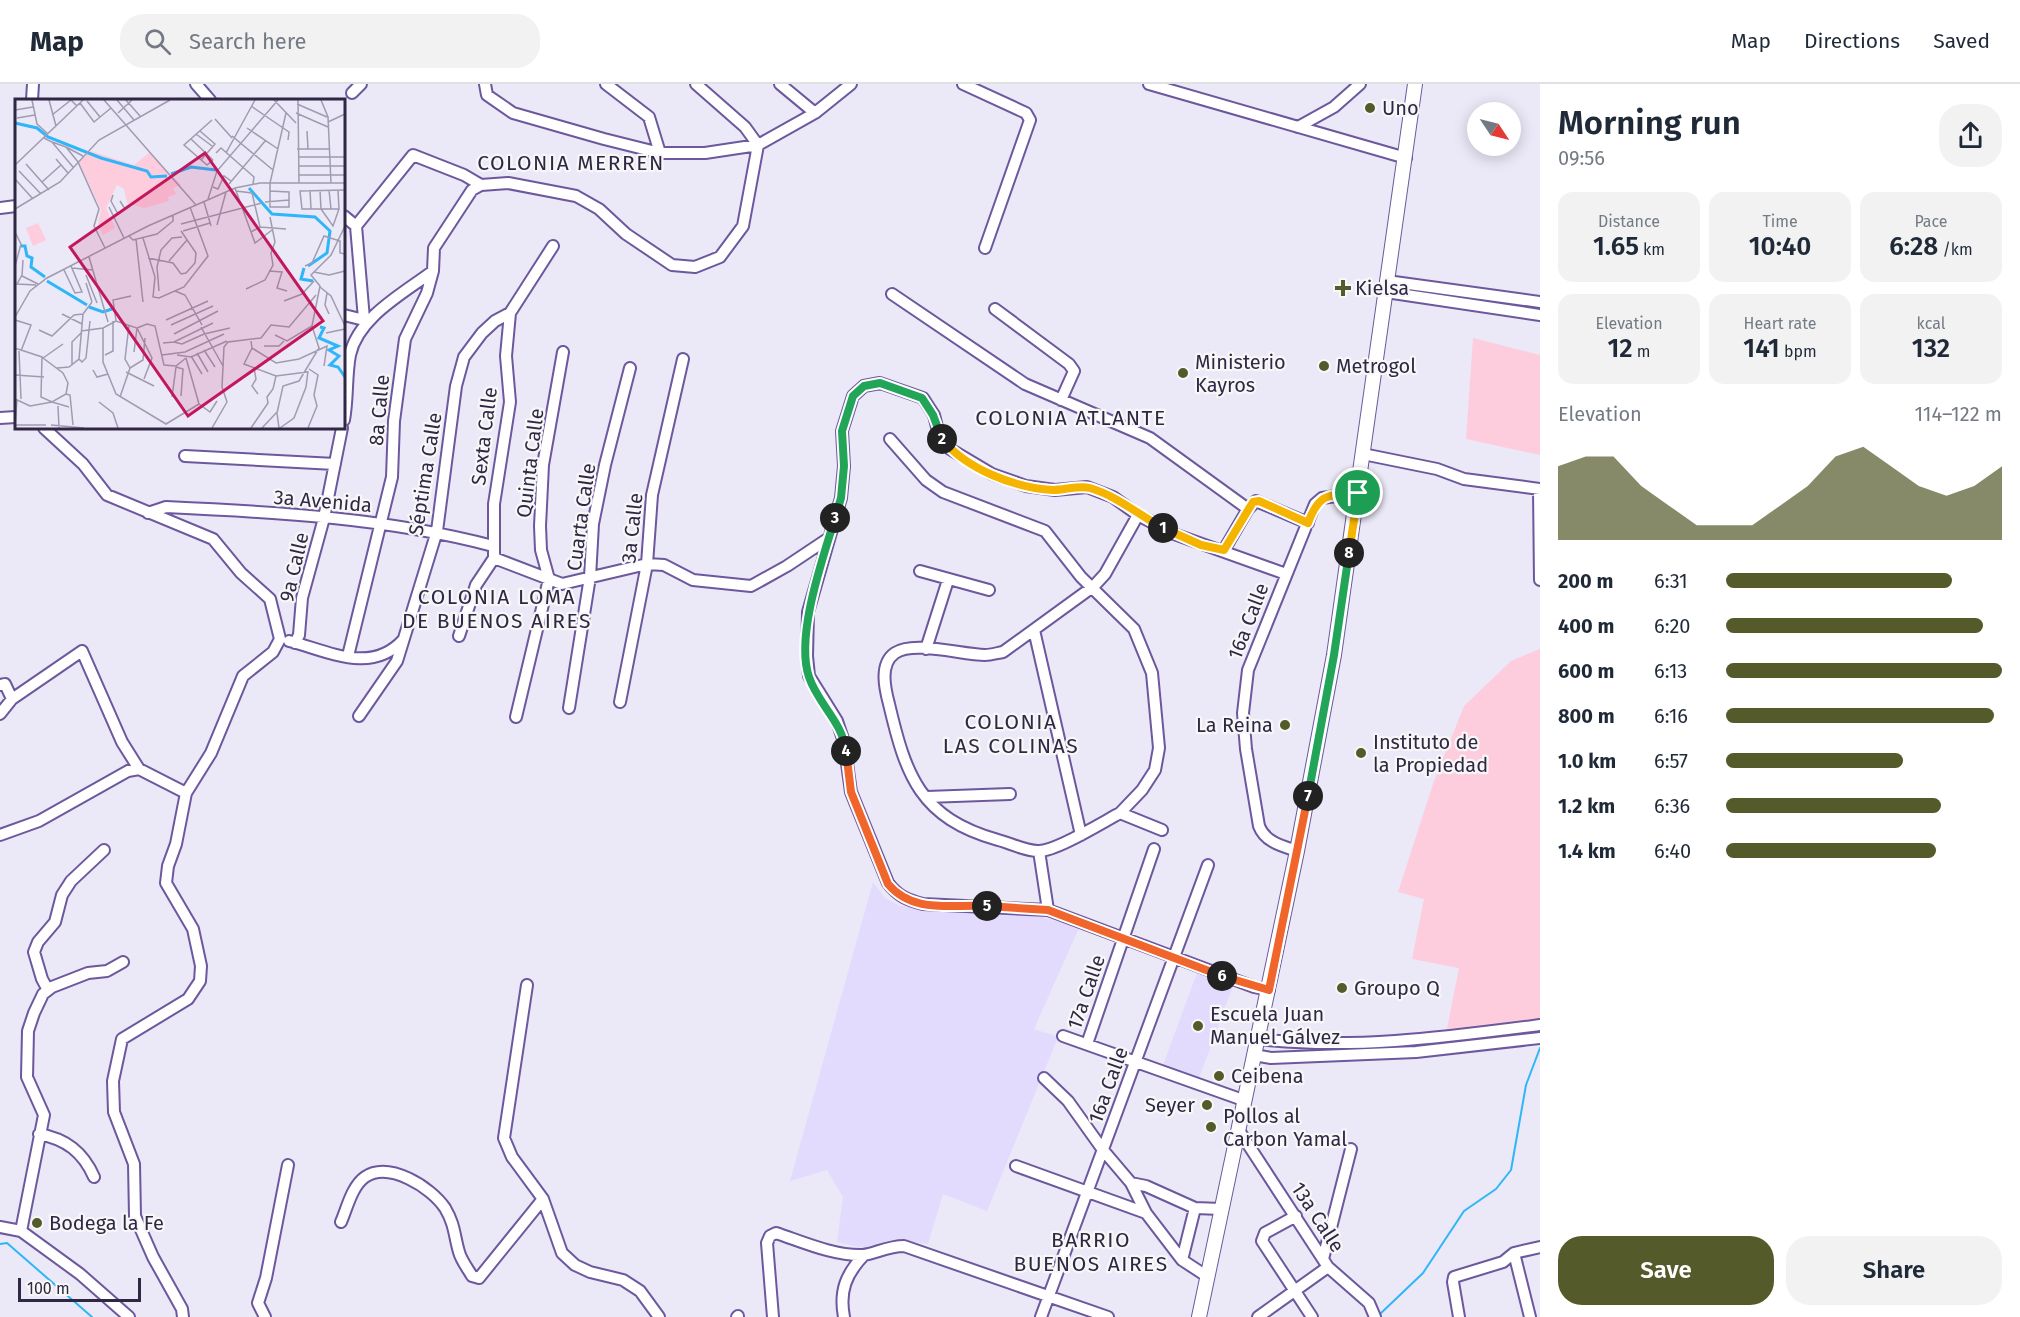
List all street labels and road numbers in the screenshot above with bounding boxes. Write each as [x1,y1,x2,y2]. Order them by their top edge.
street label: 8a Calle [364,373,394,447]
street label: Sexta Calle [466,386,502,486]
street label: Quinta Calle [511,407,549,519]
street label: Séptima Calle [403,411,447,537]
street label: Cuarta Calle [562,462,600,572]
street label: 3a Avenida [273,485,373,517]
street label: 3a Calle [616,492,648,564]
street label: 9a Calle [274,530,314,604]
street label: 16a Calle [1223,579,1273,663]
street label: 17a Calle [1062,952,1110,1032]
street label: 16a Calle [1083,1043,1133,1127]
street label: 13a Calle [1286,1177,1350,1257]

